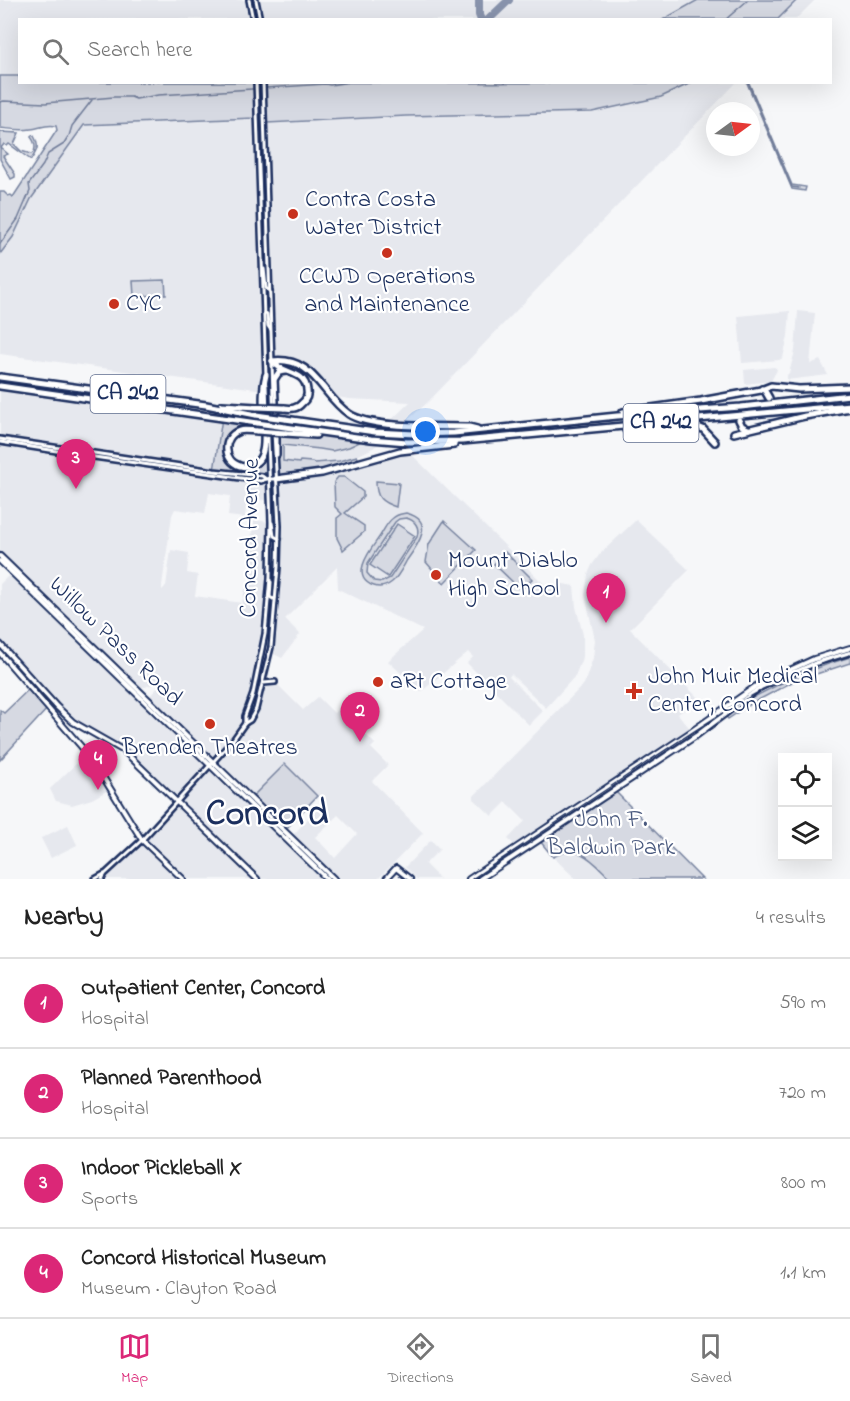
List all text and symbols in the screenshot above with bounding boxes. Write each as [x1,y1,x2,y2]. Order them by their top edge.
search box [18,18,832,84]
icon: search [39,35,72,68]
text: Search here [87,35,192,67]
north arrow [706,102,760,156]
place label: Contra Costa Water District [305,183,442,246]
marker: Contra Costa Water District [286,207,300,221]
marker: CCWD Operations and Maintenance [380,246,394,260]
place label: CCWD Operations and Maintenance [299,260,475,323]
place label: CYC [126,287,162,322]
marker: CYC [107,297,121,311]
road number: CA 242 [90,375,166,413]
road number: CA 242 [624,404,698,442]
your location [411,417,440,446]
pin: 3 [56,440,96,489]
street label: Concord Avenue [232,458,270,618]
place label: Mount Diablo High School [448,544,578,607]
marker: Mount Diablo High School [429,568,443,582]
street label: Willow Pass Road [40,569,190,716]
pin: 1 [586,574,626,623]
place label: John Muir Medical Center, Concord [648,660,817,723]
place label: aRt Cottage [390,665,507,700]
marker: aRt Cottage [371,675,385,689]
marker: John Muir Medical Center, Concord [625,682,643,700]
pin: 2 [340,692,380,742]
marker: Brenden Theatres [203,717,217,731]
place label: Brenden Theatres [121,731,298,766]
pin: 4 [78,740,118,790]
map controls [778,753,832,861]
button: locate [778,753,832,807]
district label: Concord [206,789,329,842]
park label: John F. Baldwin Park [546,803,675,866]
button: layers [778,807,832,861]
text: Nearby [24,899,103,937]
text: 4 results [756,904,826,933]
text: Outpatient Center, Concord [81,973,325,1005]
text: 1 [40,989,47,1018]
text: 590 m [779,989,826,1018]
text: Hospital [81,1005,149,1034]
text: Planned Parenthood [81,1063,261,1095]
text: 2 [39,1079,48,1108]
text: 720 m [779,1079,826,1108]
text: Hospital [81,1095,149,1124]
text: Indoor Pickleball X [81,1153,242,1185]
text: 3 [39,1169,48,1198]
text: 800 m [781,1169,826,1198]
text: Sports [81,1185,138,1214]
text: Concord Historical Museum [81,1243,326,1275]
text: 4 [39,1259,48,1288]
text: 1.1 km [780,1259,826,1288]
text: Museum · Clayton Road [81,1275,277,1304]
tab: Map [118,1330,151,1390]
tab: Directions [387,1330,454,1390]
tab: Saved [690,1330,732,1390]

